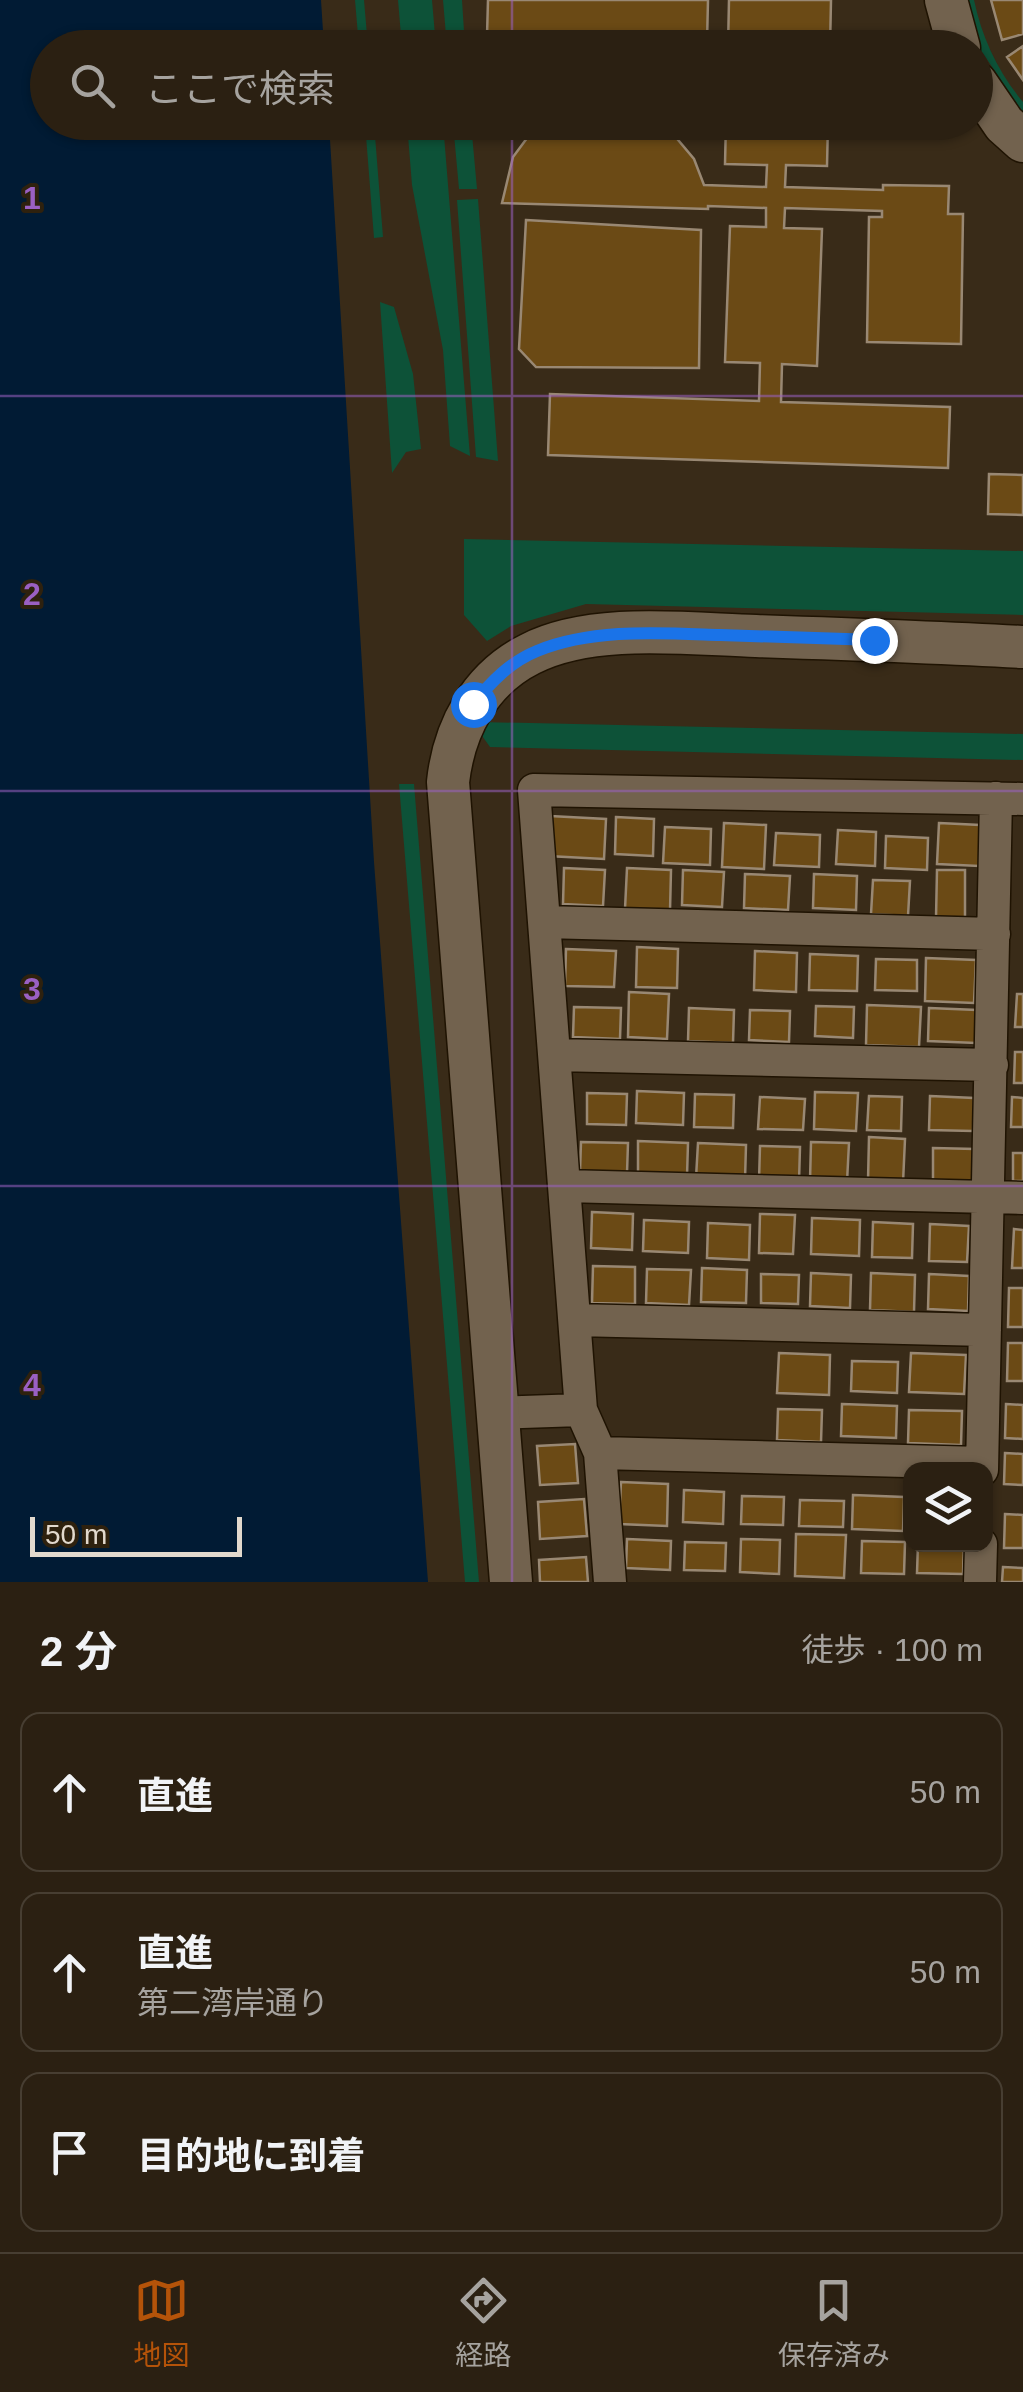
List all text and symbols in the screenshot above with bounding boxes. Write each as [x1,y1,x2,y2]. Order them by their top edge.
search box [30,30,993,140]
icon: search [65,58,120,113]
text: ここで検索 [145,68,335,110]
text: 1 [23,180,41,216]
text: 2 [23,576,41,612]
route end [852,618,898,664]
route start [451,682,497,728]
text: 3 [23,971,41,1007]
text: 4 [23,1367,41,1403]
map controls [903,1462,993,1552]
button: layers [903,1462,993,1552]
scale bar [30,1512,242,1556]
text: 50 m [45,1519,107,1550]
text: 2 分 [40,1628,117,1675]
text: 徒歩 · 100 m [802,1632,983,1668]
icon: ahead [42,1765,97,1820]
text: 50 m [910,1774,981,1810]
text: 直進 [137,1775,213,1817]
text: 直進 [137,1932,213,1974]
icon: ahead [42,1945,97,2000]
text: 50 m [910,1954,981,1990]
text: 第二湾岸通り [137,1985,329,2021]
icon: arrive [42,2125,97,2180]
text: 目的地に到着 [137,2135,365,2177]
tab: 地図 [133,2273,189,2373]
tab: 経路 [455,2273,512,2373]
tab: 保存済み [778,2273,890,2373]

